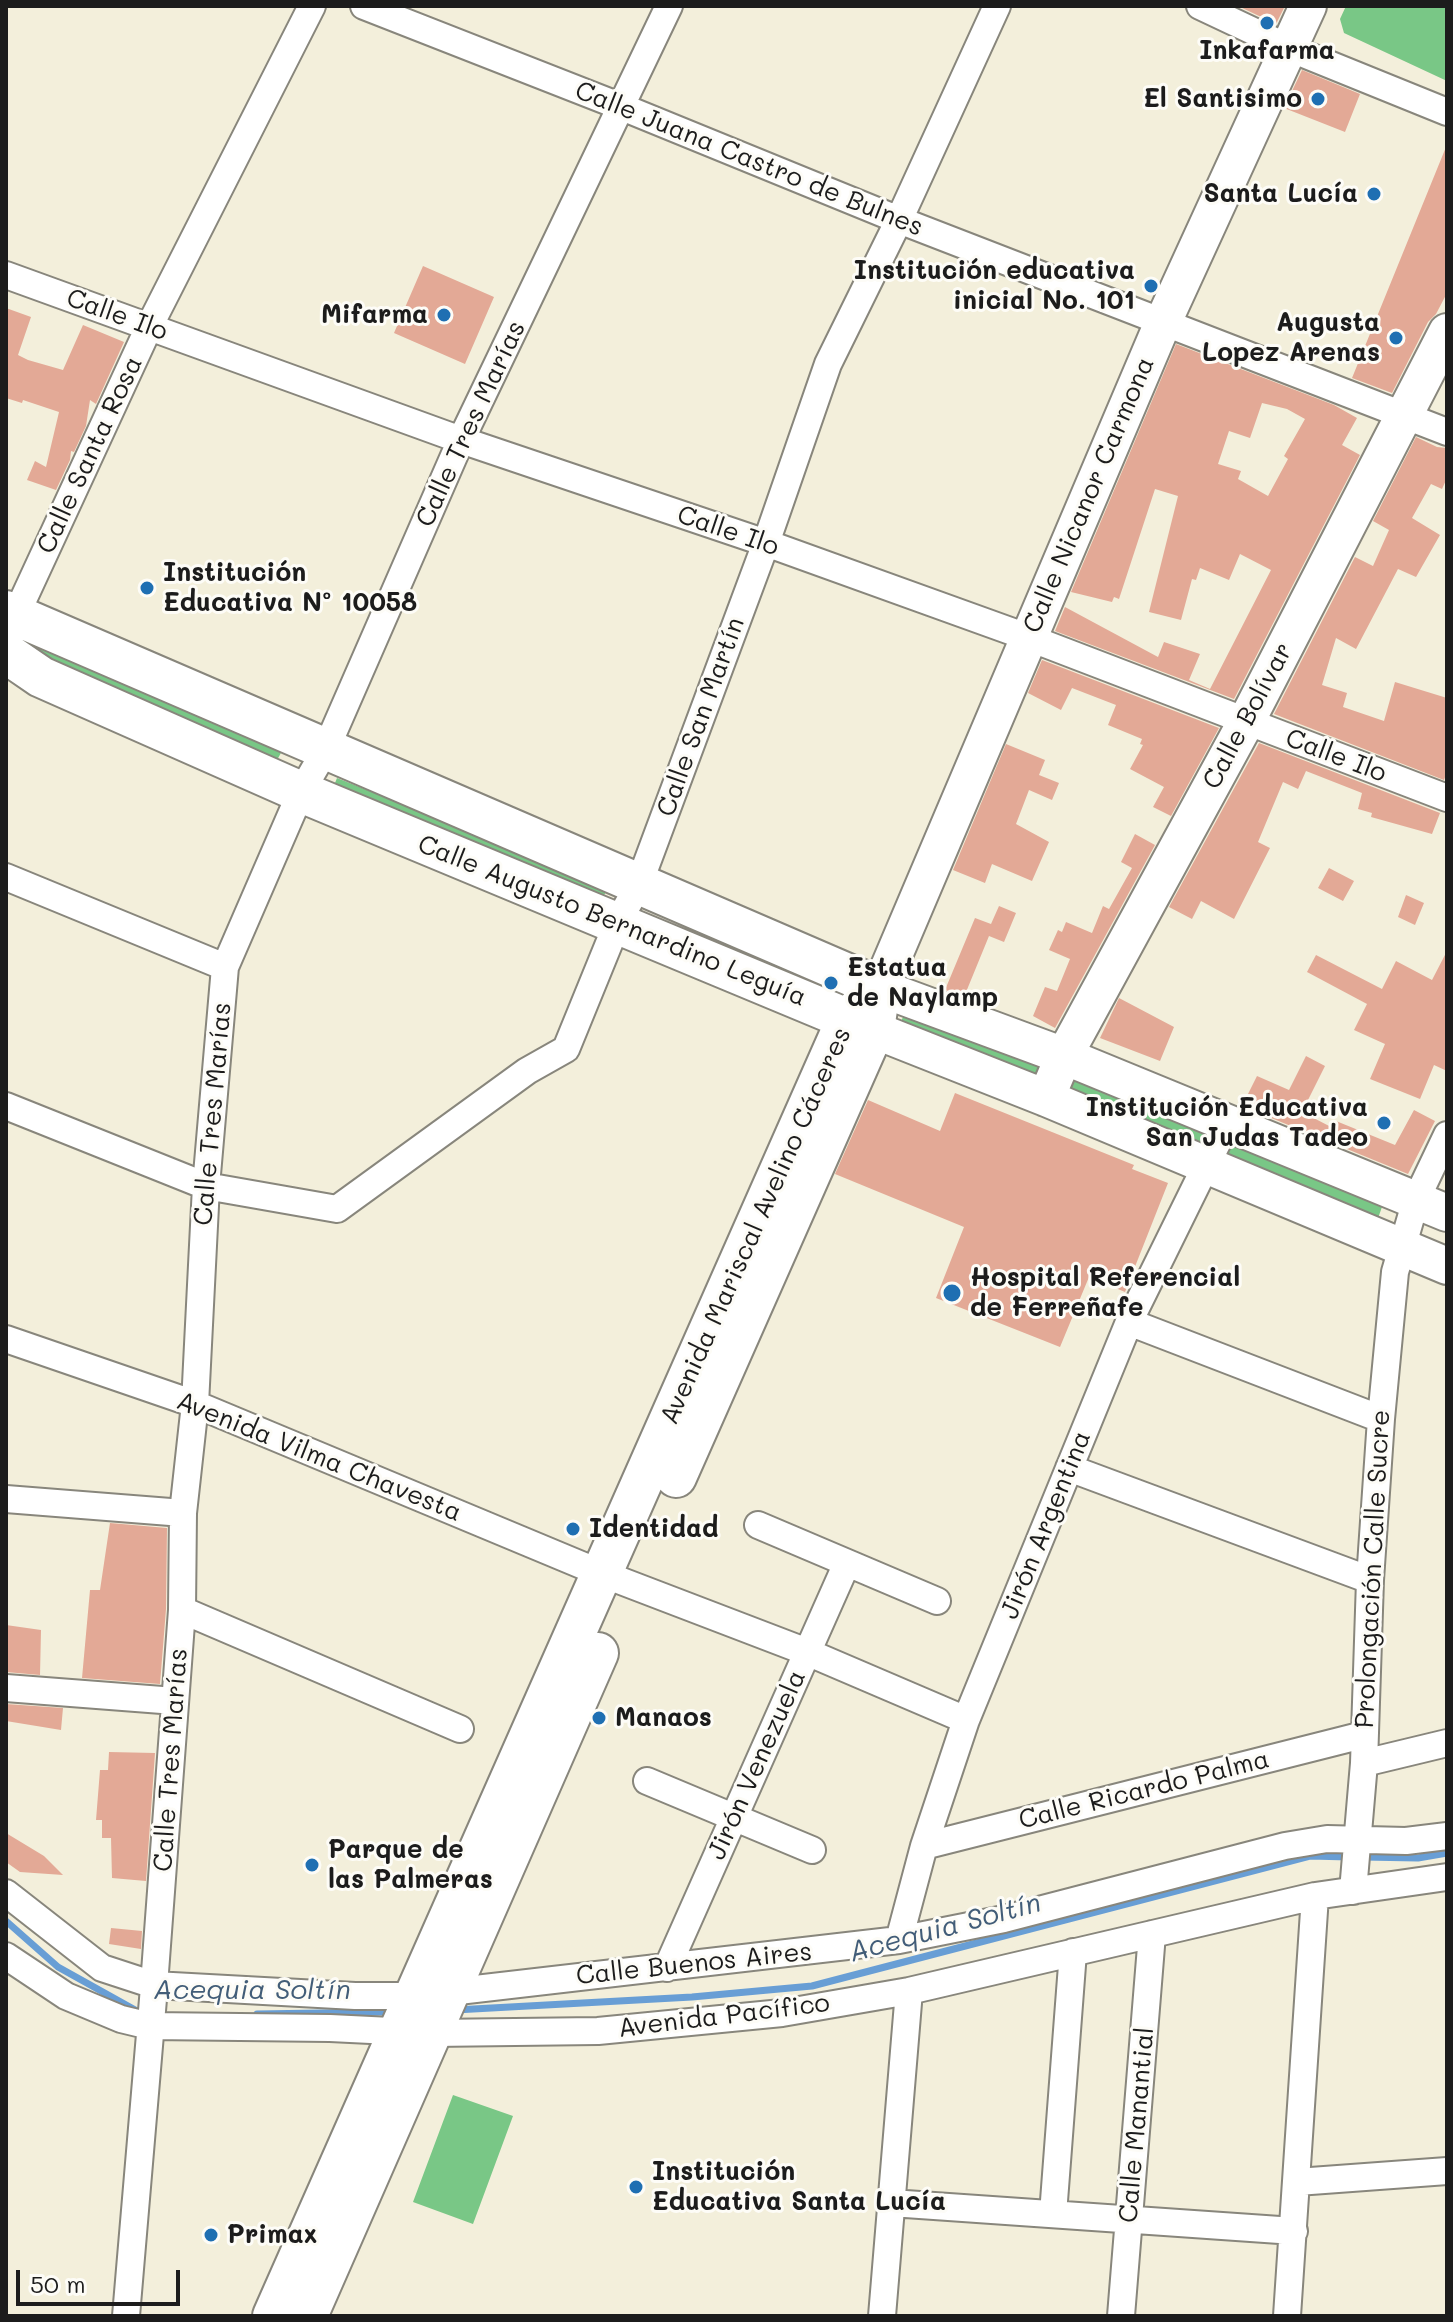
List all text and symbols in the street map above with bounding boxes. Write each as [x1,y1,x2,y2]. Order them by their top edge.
marker: Inkafarma [1258,14,1276,32]
place label: Inkafarma [1199,35,1335,67]
street label: Calle Juana Castro de Bulnes [571,75,927,243]
place label: El Santisimo [1143,83,1302,115]
marker: El Santisimo [1309,90,1327,108]
place label: Santa Lucía [1203,178,1358,210]
marker: Santa Lucía [1365,185,1383,203]
place label: Institución educativa inicial No. 101 [854,255,1135,316]
marker: Institución educativa inicial No. 101 [1142,277,1160,295]
street label: Calle Ilo [62,282,172,348]
place label: Mifarma [321,299,428,331]
marker: Mifarma [435,306,453,324]
place label: Augusta Lopez Arenas [1202,307,1380,368]
street label: Calle Tres Marías [410,316,532,532]
marker: Augusta Lopez Arenas [1387,329,1405,347]
street label: Calle Santa Rosa [31,351,149,559]
street label: Calle Nicanor Carmona [1017,352,1161,638]
street label: Calle Ilo [673,499,783,563]
place label: Institución Educativa Nº 10058 [163,557,417,618]
marker: Institución Educativa Nº 10058 [138,579,156,597]
street label: Calle San Martín [650,613,752,821]
street label: Calle Bolívar [1196,637,1300,795]
street label: Calle Ilo [1281,723,1391,789]
street label: Calle Augusto Bernardino Leguía [413,829,811,1013]
place label: Estatua de Naylamp [847,952,998,1014]
marker: Estatua de Naylamp [822,974,840,992]
street label: Calle Tres Marías [188,1001,238,1227]
street label: Avenida Mariscal Avelino Cáceres [654,1023,858,1429]
place label: Institución Educativa San Judas Tadeo [1086,1092,1368,1154]
marker: Institución Educativa San Judas Tadeo [1375,1114,1393,1132]
place label: Hospital Referencial de Ferreñafe [970,1262,1240,1324]
marker: Hospital Referencial de Ferreñafe [941,1282,963,1304]
street label: Avenida Vilma Chavesta [172,1385,466,1529]
street label: Prolongación Calle Sucre [1349,1409,1397,1729]
street label: Jirón Argentina [994,1426,1098,1624]
place label: Identidad [589,1513,718,1545]
marker: Identidad [564,1520,582,1538]
street label: Calle Tres Marías [148,1647,194,1873]
street label: Jirón Venezuela [701,1665,813,1865]
place label: Manaos [615,1702,712,1734]
marker: Manaos [590,1709,608,1727]
street label: Calle Ricardo Palma [1015,1744,1273,1836]
place label: Parque de las Palmeras [328,1834,493,1896]
marker: Parque de las Palmeras [303,1856,321,1874]
water label: Acequia Soltín [845,1886,1045,1970]
street label: Calle Buenos Aires [574,1936,814,1992]
water label: Acequia Soltín [153,1973,351,2007]
street label: Avenida Pacífico [616,1988,832,2044]
street label: Calle Manantial [1113,2026,1161,2224]
place label: Institución Educativa Santa Lucía [652,2156,946,2218]
marker: Institución Educativa Santa Lucía [627,2178,645,2196]
place label: Primax [227,2219,317,2251]
marker: Primax [202,2226,220,2244]
scale bar [20,2254,184,2304]
text: 50 m [30,2268,86,2299]

